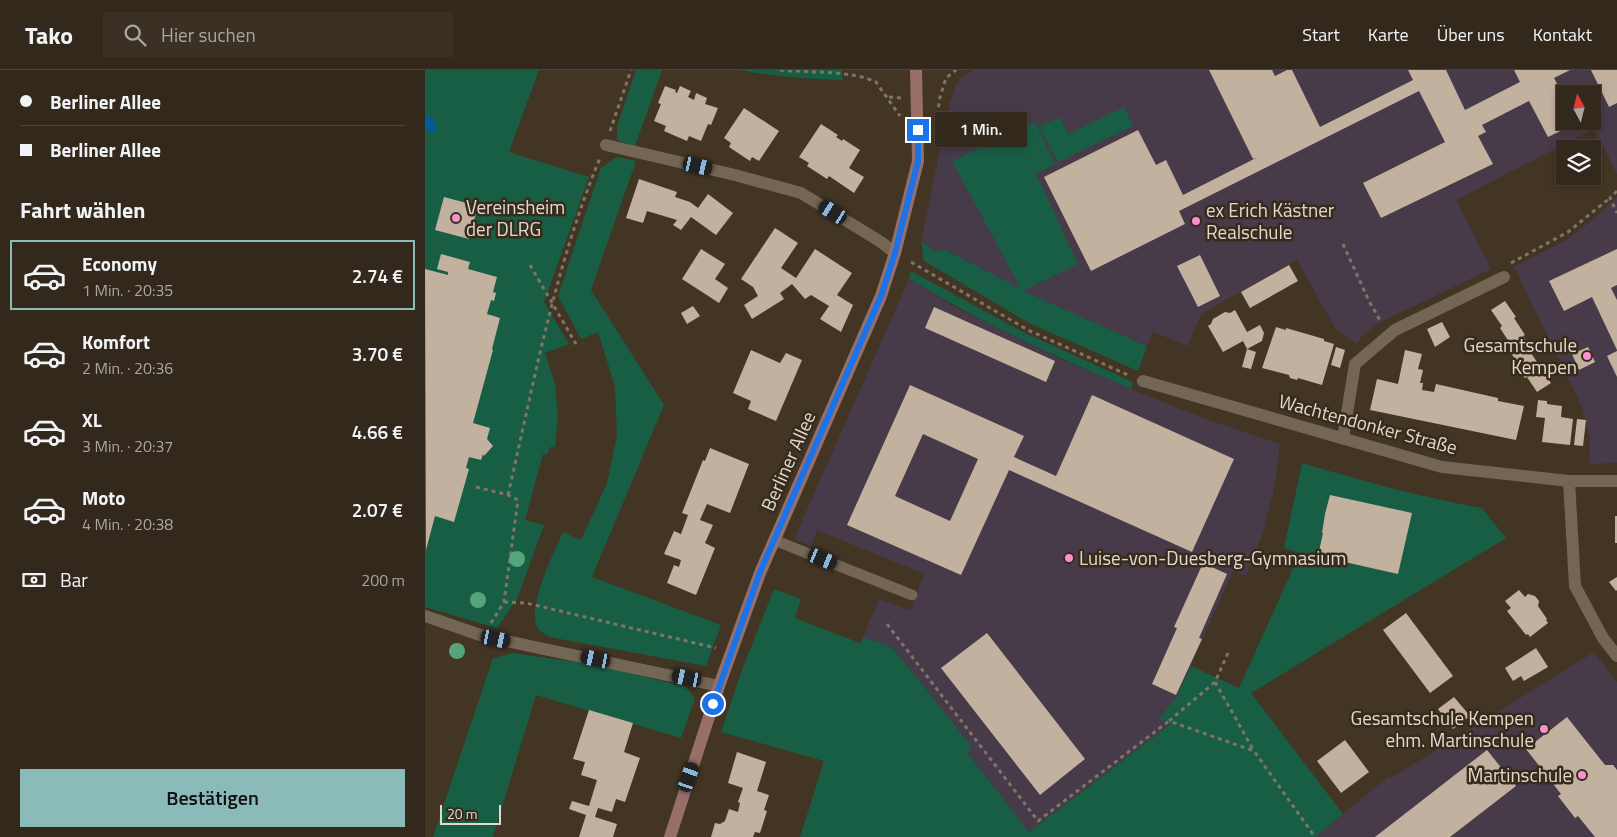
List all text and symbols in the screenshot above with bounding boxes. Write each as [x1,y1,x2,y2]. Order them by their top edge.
search box [103,12,453,57]
text: Tako [25,17,73,53]
text: Hier suchen [161,20,256,49]
icon: search [121,21,149,49]
text: Start [1302,21,1340,48]
text: Karte [1368,21,1409,48]
text: Über uns [1437,21,1505,48]
text: Kontakt [1533,21,1592,48]
north arrow [1556,85,1601,130]
map controls [1556,85,1601,185]
text: Berliner Allee [50,87,161,116]
callout: 1 Min. [935,112,1028,148]
text: 1 Min. [960,117,1002,141]
route end [907,119,929,141]
text: Berliner Allee [50,135,161,164]
button: layers [1556,140,1601,185]
car [681,155,714,177]
place label: Vereinsheim der DLRG [466,192,565,243]
text: Fahrt wählen [20,193,145,227]
place label: ex Erich Kästner Realschule [1206,195,1335,246]
car [816,198,849,226]
marker: Vereinsheim der DLRG [450,212,462,224]
marker: ex Erich Kästner Realschule [1190,215,1202,227]
text: Economy [82,249,157,278]
icon: car [22,253,67,298]
text: 2.74 € [352,261,403,290]
text: 1 Min. · 20:35 [82,278,173,302]
text: Komfort [82,327,150,356]
place label: Gesamtschule Kempen [1463,330,1577,381]
icon: car [22,331,67,376]
text: 3.70 € [352,339,403,368]
marker: Gesamtschule Kempen [1581,350,1593,362]
text: 2 Min. · 20:36 [82,356,173,380]
street label: Wachtendonker Straße [1276,386,1461,461]
text: XL [82,405,102,434]
street label: Berliner Allee [753,406,822,515]
icon: car [22,409,67,454]
text: 4.66 € [352,417,403,446]
text: 3 Min. · 20:37 [82,434,173,458]
text: Moto [82,483,125,512]
icon: car [22,487,67,532]
text: 2.07 € [352,495,403,524]
text: 4 Min. · 20:38 [82,512,173,536]
place label: Luise-von-Duesberg-Gymnasium [1079,543,1346,572]
car [806,546,839,572]
marker: Luise-von-Duesberg-Gymnasium [1063,552,1075,564]
text: Bar [60,565,88,594]
icon: cash [20,566,48,594]
text: 200 m [361,568,405,592]
car [479,629,512,649]
car [579,649,612,669]
car [670,668,703,688]
route start [702,693,724,715]
place label: Gesamtschule Kempen ehm. Martinschule [1350,703,1534,754]
marker: Gesamtschule Kempen ehm. Martinschule [1538,723,1550,735]
car [677,760,700,794]
place label: Martinschule [1468,760,1572,789]
button: Bestätigen [20,769,405,827]
marker: Martinschule [1576,769,1588,781]
scale bar [440,802,501,825]
text: 20 m [447,803,477,824]

